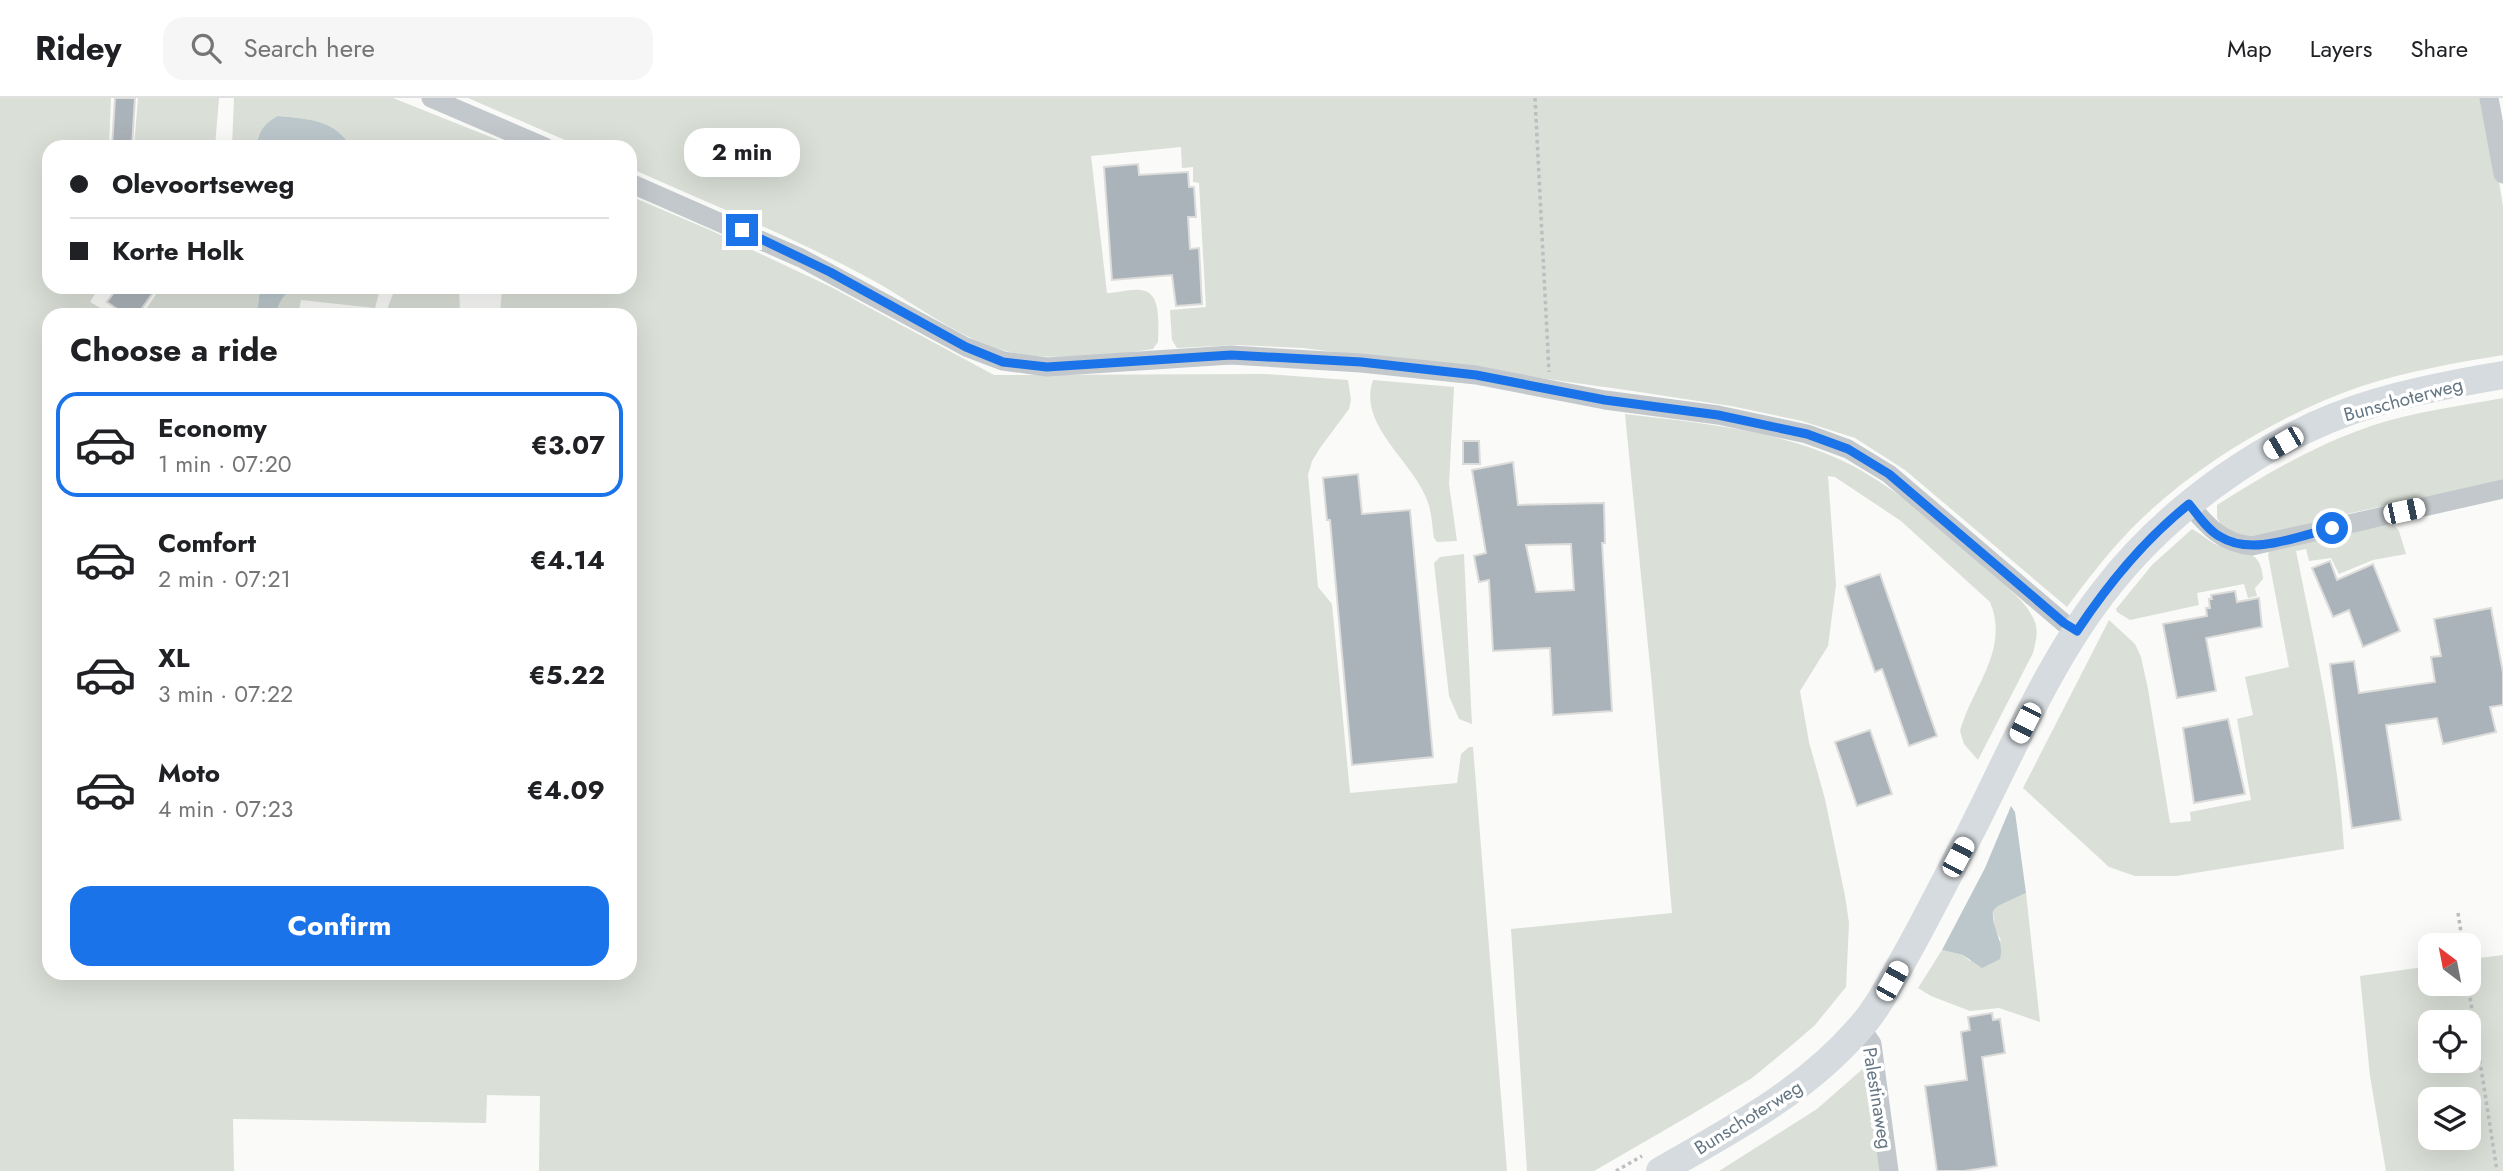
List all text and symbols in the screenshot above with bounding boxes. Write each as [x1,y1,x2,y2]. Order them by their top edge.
search box [163,17,653,80]
text: Ridey [35,25,121,72]
icon: search [187,29,225,67]
text: Search here [243,29,375,67]
text: Map [2227,31,2272,66]
text: Layers [2310,31,2372,66]
text: Share [2410,31,2468,66]
callout: 2 min [684,129,800,178]
text: 2 min [712,135,772,169]
text: Olevoortseweg [112,165,294,203]
route end [726,214,758,246]
text: Korte Holk [112,232,244,270]
text: Choose a ride [70,327,278,373]
street label: Bunschoterweg [2341,371,2466,428]
text: Economy [158,409,267,447]
icon: car [74,413,137,476]
car [2260,423,2307,463]
text: €3.07 [531,426,605,464]
text: 1 min · 07:20 [158,447,292,481]
car [2382,496,2427,526]
route start [2316,512,2348,544]
text: Comfort [158,524,256,562]
icon: car [74,528,137,591]
text: €4.14 [530,541,605,579]
text: 2 min · 07:21 [158,562,291,596]
text: XL [158,639,190,677]
icon: car [74,643,137,706]
text: €5.22 [529,656,605,694]
text: 3 min · 07:22 [158,677,293,711]
car [2007,700,2044,746]
text: Moto [158,754,220,792]
icon: car [74,758,137,821]
text: €4.09 [527,771,605,809]
text: 4 min · 07:23 [158,792,293,826]
car [1939,834,1978,880]
button: Confirm [70,886,609,966]
north arrow [2418,933,2482,996]
map controls [2418,933,2481,1150]
car [1873,958,1912,1004]
button: locate [2418,1010,2481,1073]
street label: Palestinaweg [1856,1045,1899,1151]
street label: Bunschoterweg [1689,1074,1807,1161]
button: layers [2418,1087,2481,1150]

